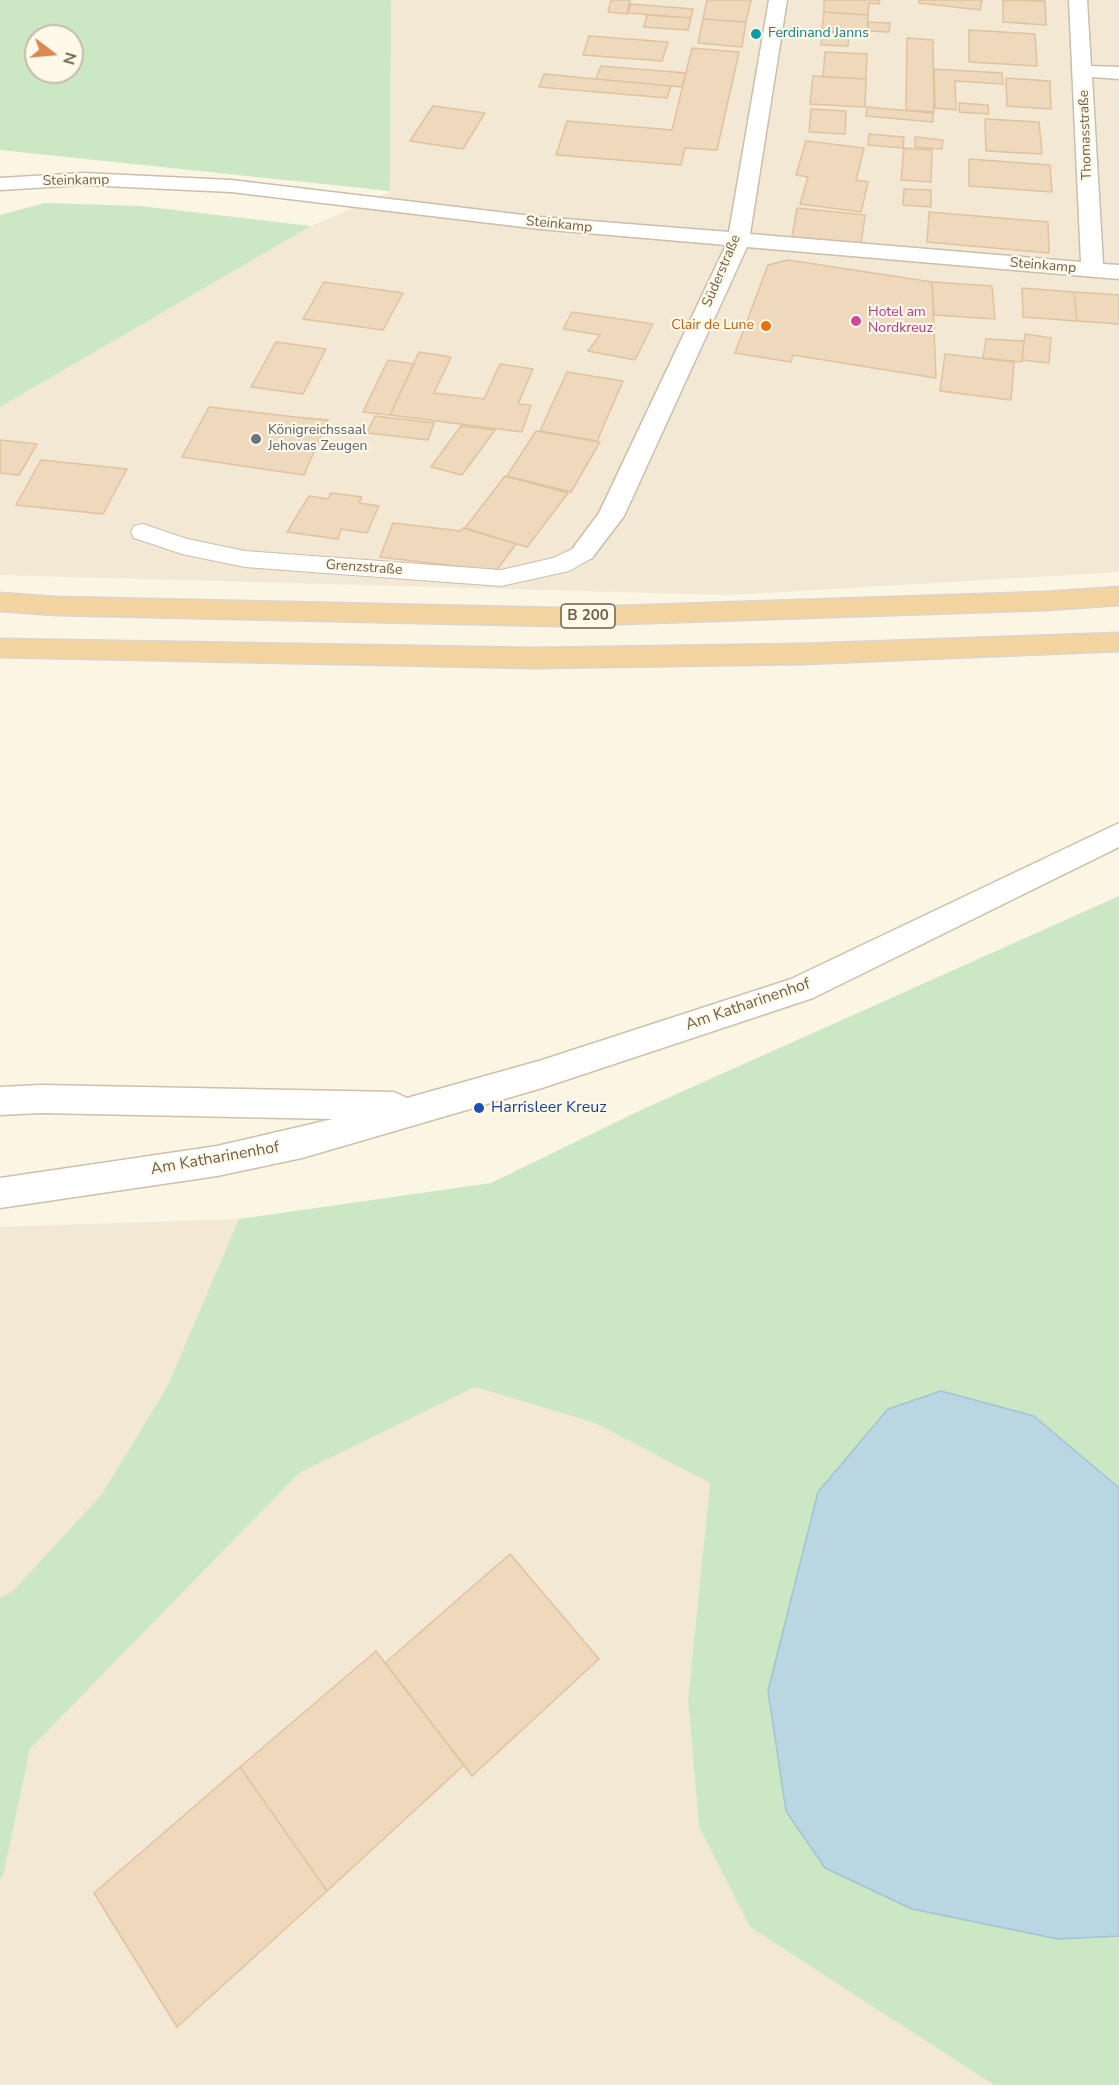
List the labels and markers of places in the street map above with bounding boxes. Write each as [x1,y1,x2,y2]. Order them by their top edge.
place label: Ferdinand Janns [768,26,869,42]
marker: Ferdinand Janns [749,27,763,41]
place label: Hotel am Nordkreuz [868,305,933,338]
marker: Hotel am Nordkreuz [849,314,863,328]
place label: Clair de Lune [671,318,754,334]
marker: Clair de Lune [759,319,773,333]
place label: Königreichssaal Jehovas Zeugen [268,423,367,455]
marker: Königreichssaal Jehovas Zeugen [249,432,263,446]
place label: Harrisleer Kreuz [491,1098,607,1118]
marker: Harrisleer Kreuz [472,1101,486,1115]

